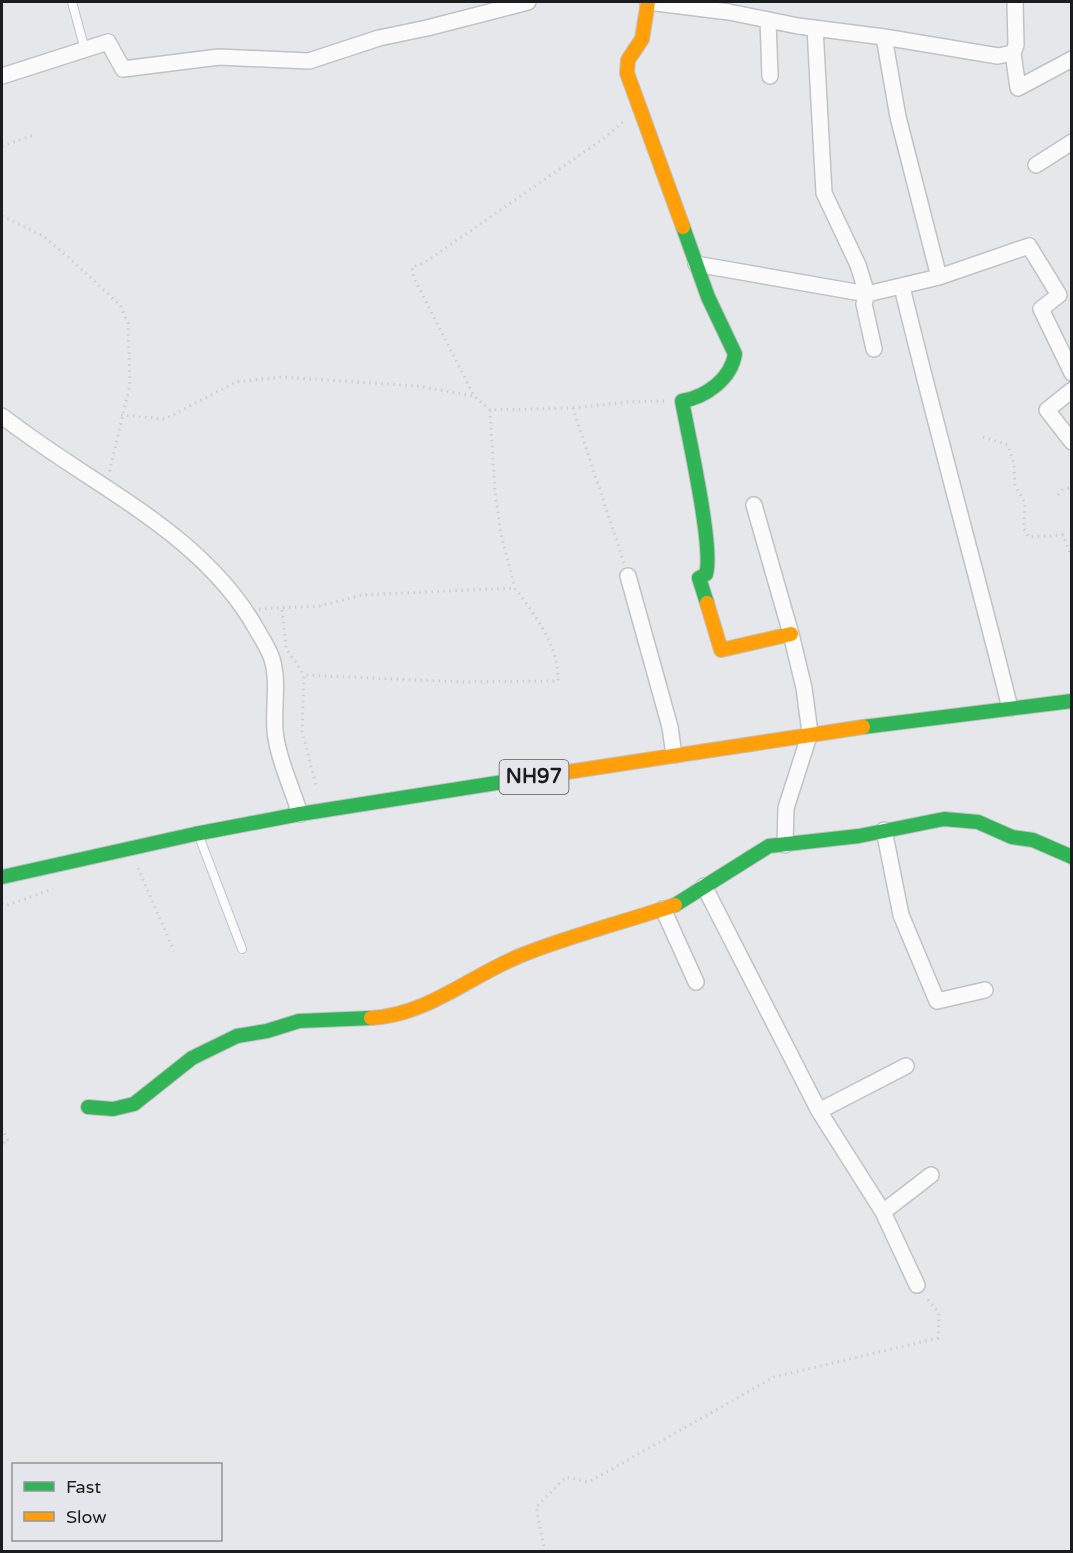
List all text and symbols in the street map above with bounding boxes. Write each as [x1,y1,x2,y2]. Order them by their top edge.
road number: NH97 [500,760,568,794]
legend [12,1463,222,1541]
text: Fast [66,1476,101,1498]
text: Slow [66,1506,107,1528]

